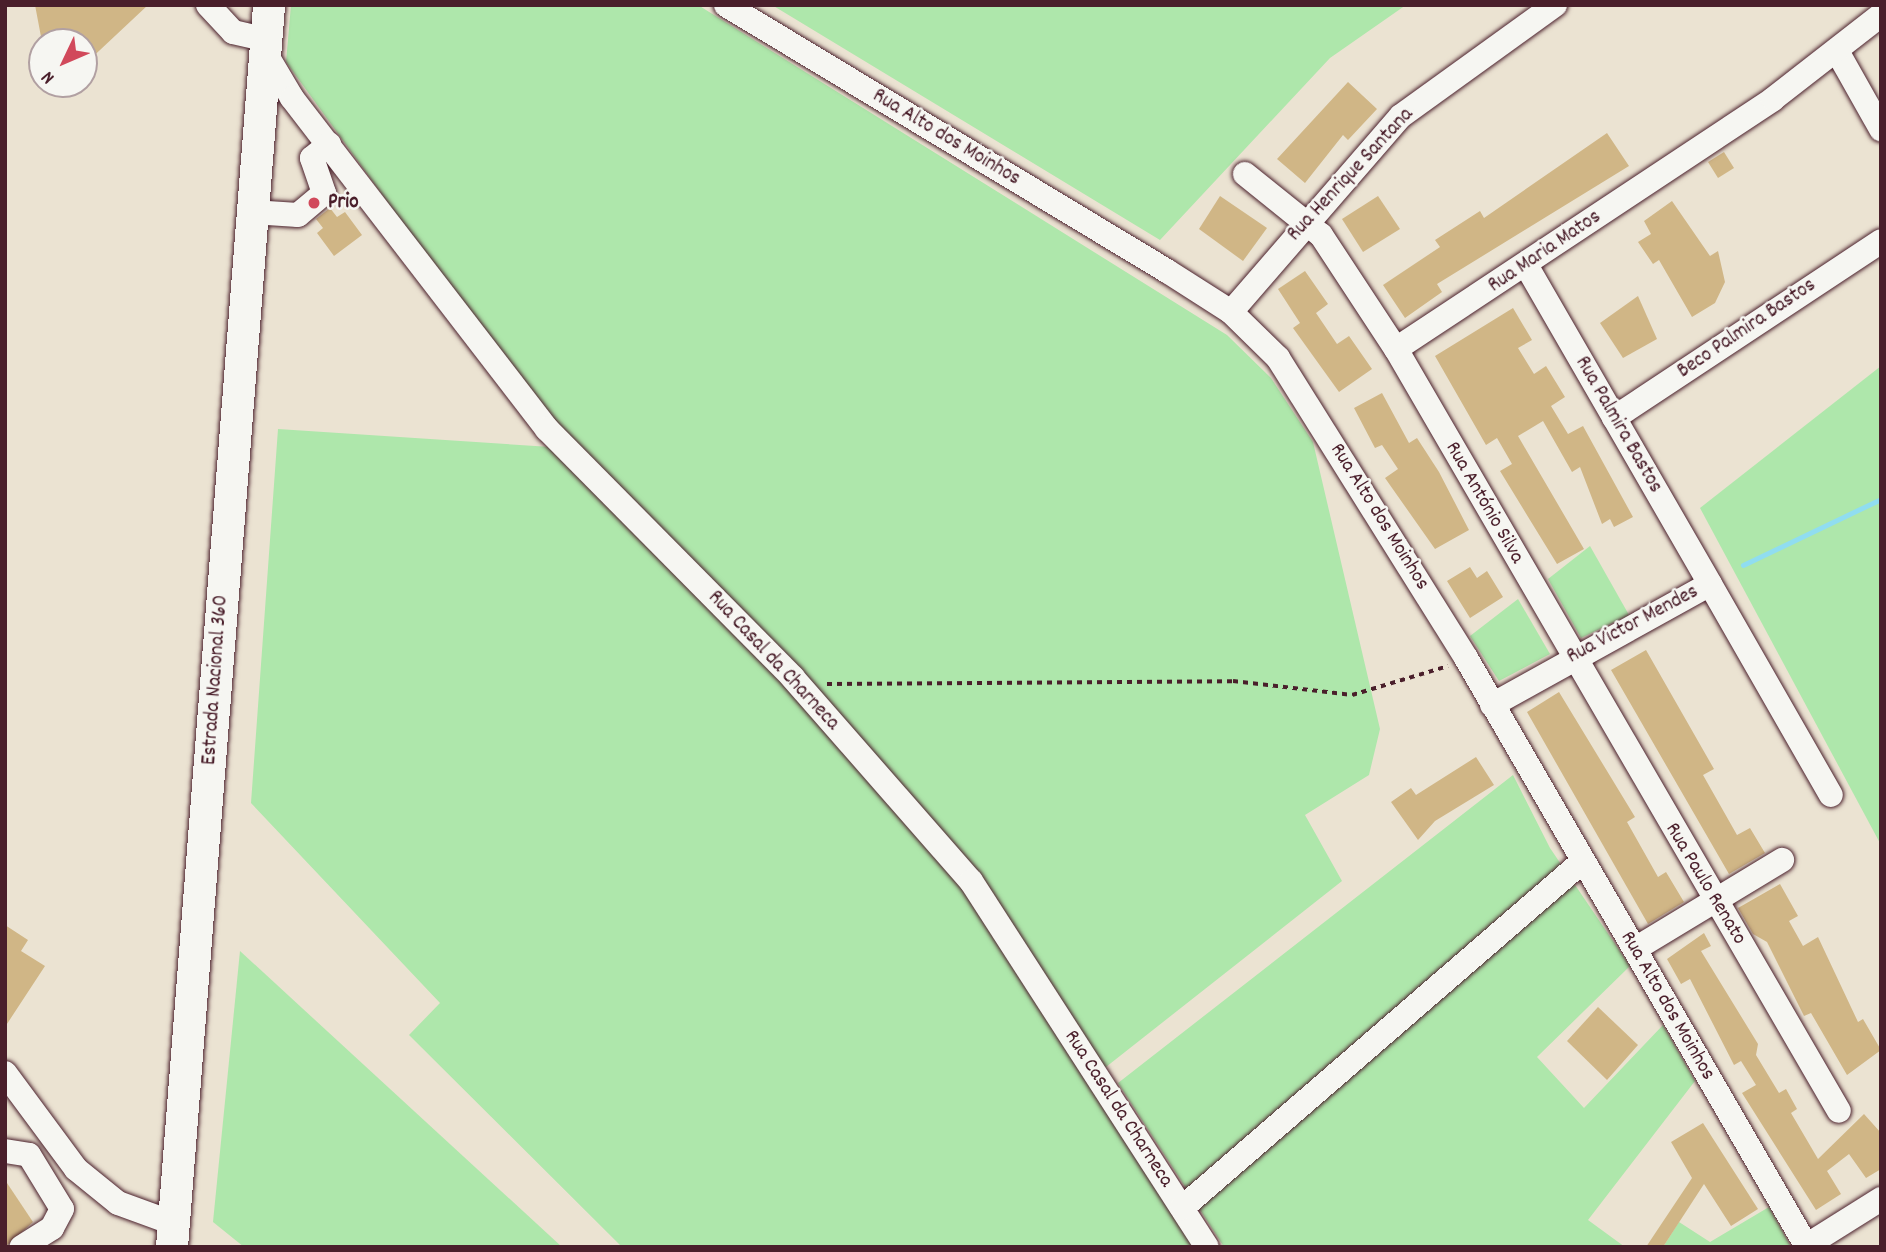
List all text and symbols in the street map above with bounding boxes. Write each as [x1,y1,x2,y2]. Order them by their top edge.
north arrow [28,28,98,98]
text: N [36,64,62,89]
street label: Rua Alto dos Moinhos [867,84,1025,192]
street label: Rua Henrique Santana [1283,103,1419,247]
place label: Prio [328,190,359,216]
marker: Prio [306,195,322,211]
street label: Rua Maria Matos [1484,205,1606,299]
street label: Beco Palmira Bastos [1673,273,1821,385]
street label: Rua Palmira Bastos [1569,352,1667,498]
street label: Rua António Silva [1439,438,1529,568]
street label: Rua Alto dos Moinhos [1324,439,1434,595]
street label: Rua Victor Mendes [1563,580,1703,670]
street label: Rua Casal da Charneca [702,586,844,736]
street label: Estrada Nacional 360 [197,594,235,766]
street label: Rua Paulo Renato [1659,819,1751,949]
street label: Rua Alto dos Moinhos [1614,927,1720,1085]
street label: Rua Casal da Charneca [1058,1026,1178,1192]

